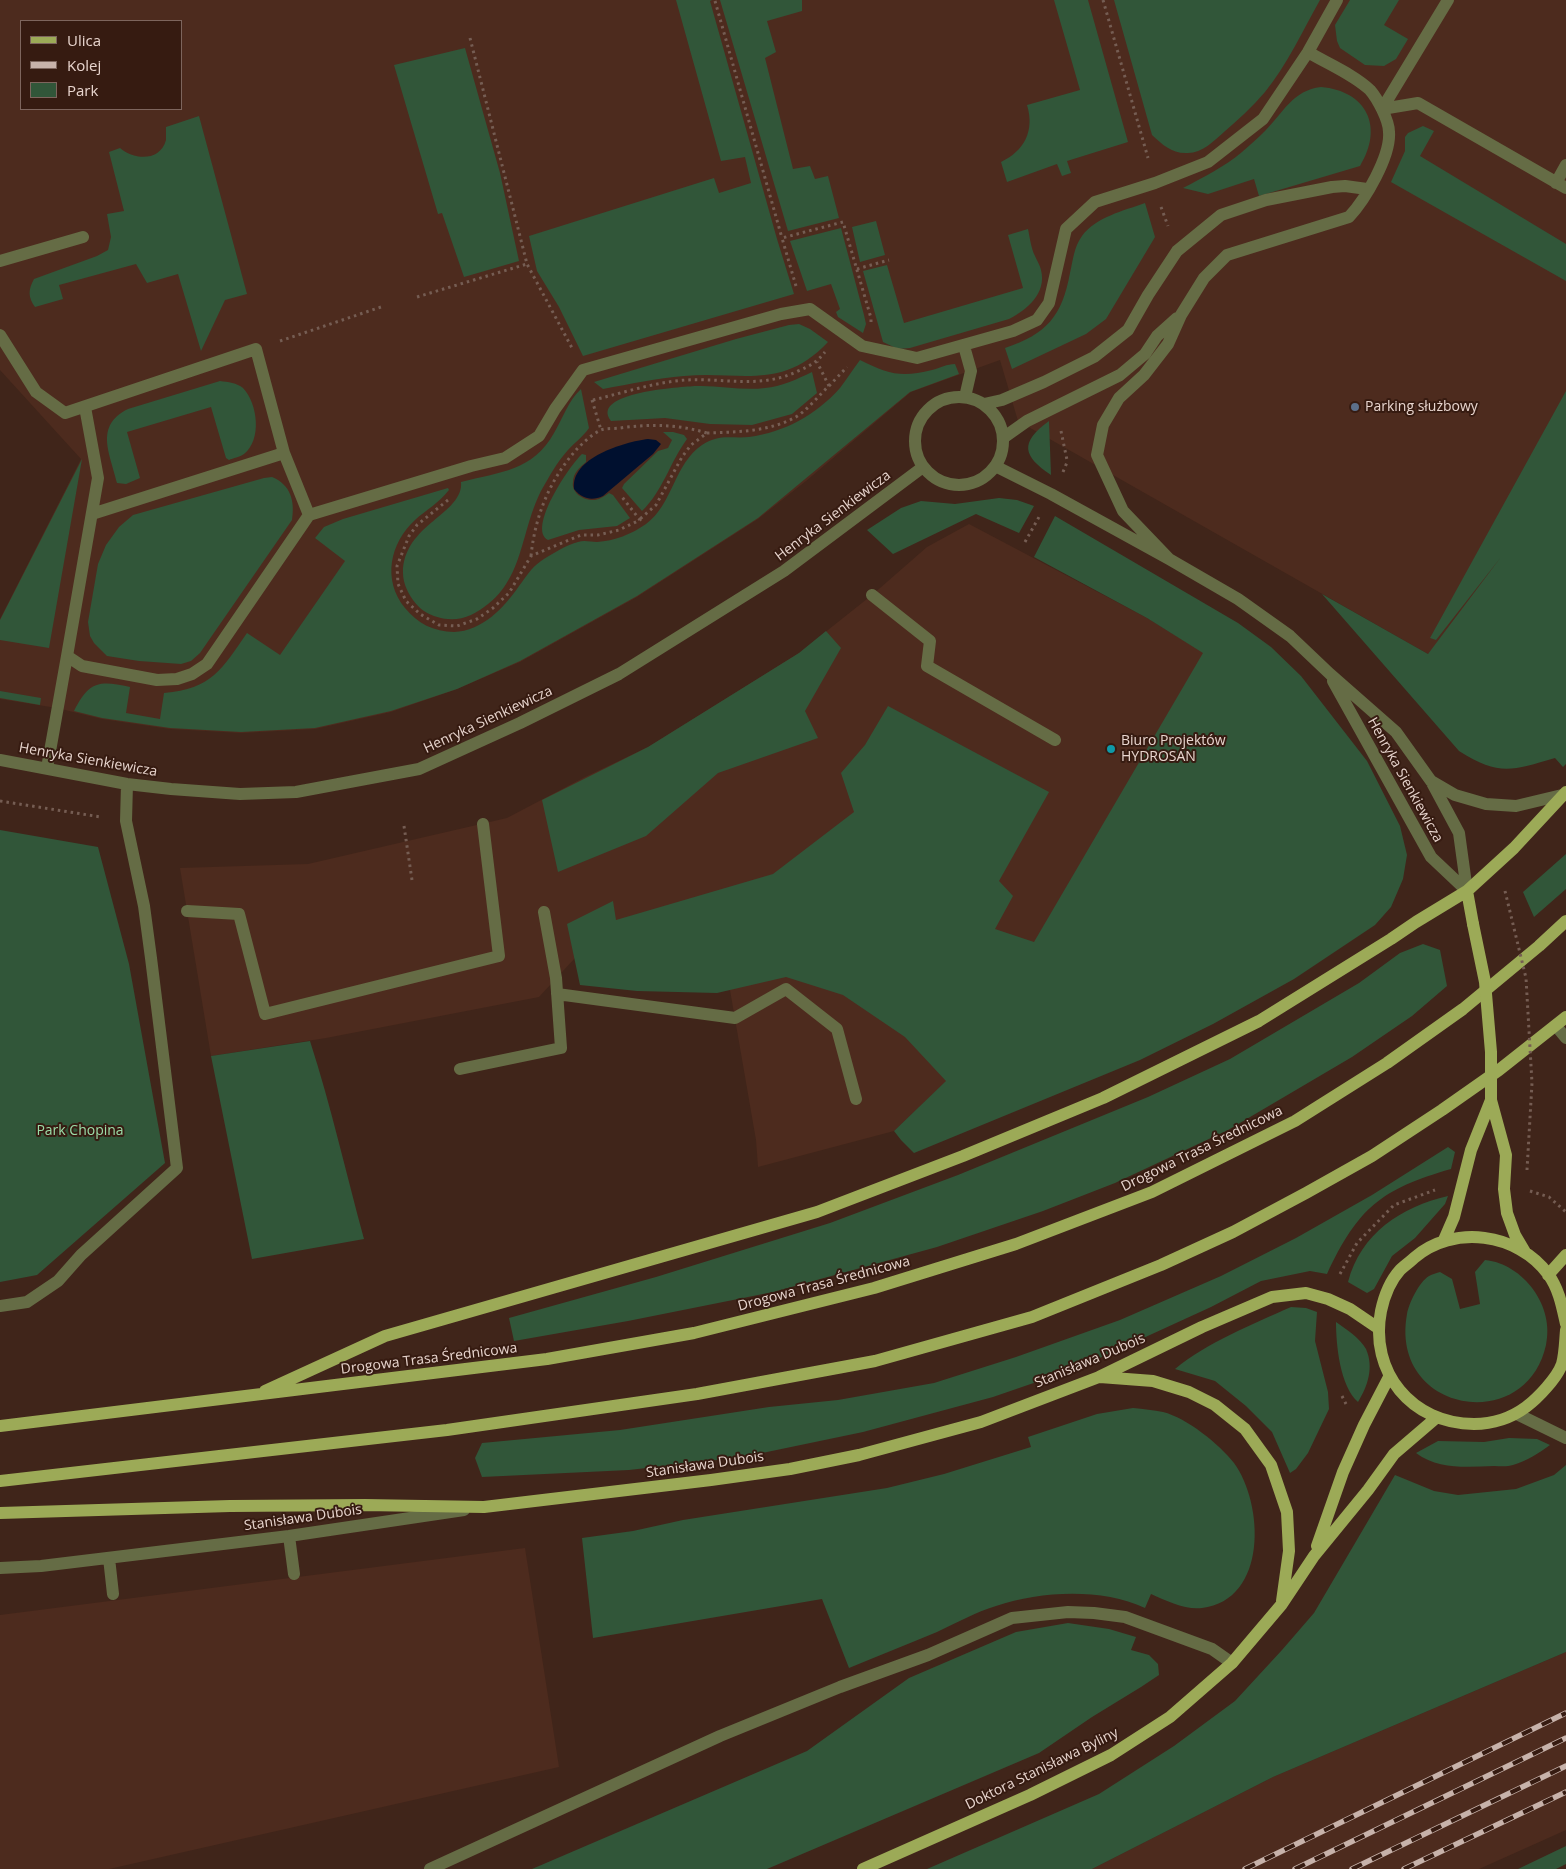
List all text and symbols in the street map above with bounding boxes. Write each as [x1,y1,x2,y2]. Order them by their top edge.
legend [20,20,182,110]
text: Ulica [67,30,101,50]
text: Kolej [67,55,101,75]
text: Park [67,80,98,100]
place label: Parking służbowy [1365,399,1478,415]
marker: Parking służbowy [1349,401,1361,413]
street label: Henryka Sienkiewicza [772,467,894,565]
street label: Henryka Sienkiewicza [421,683,555,757]
street label: Henryka Sienkiewicza [1364,715,1446,845]
place label: Biuro Projektów HYDROSAN [1121,733,1226,766]
street label: Henryka Sienkiewicza [18,740,158,780]
marker: Biuro Projektów HYDROSAN [1105,743,1117,755]
street label: Drogowa Trasa Średnicowa [1119,1103,1285,1195]
park label: Park Chopina [36,1123,124,1139]
street label: Drogowa Trasa Średnicowa [736,1253,912,1315]
street label: Stanisława Dubois [1032,1330,1148,1392]
street label: Drogowa Trasa Średnicowa [340,1340,518,1378]
street label: Stanisława Dubois [645,1448,765,1482]
street label: Stanisława Dubois [243,1501,363,1535]
street label: Doktora Stanisława Byliny [963,1725,1121,1813]

